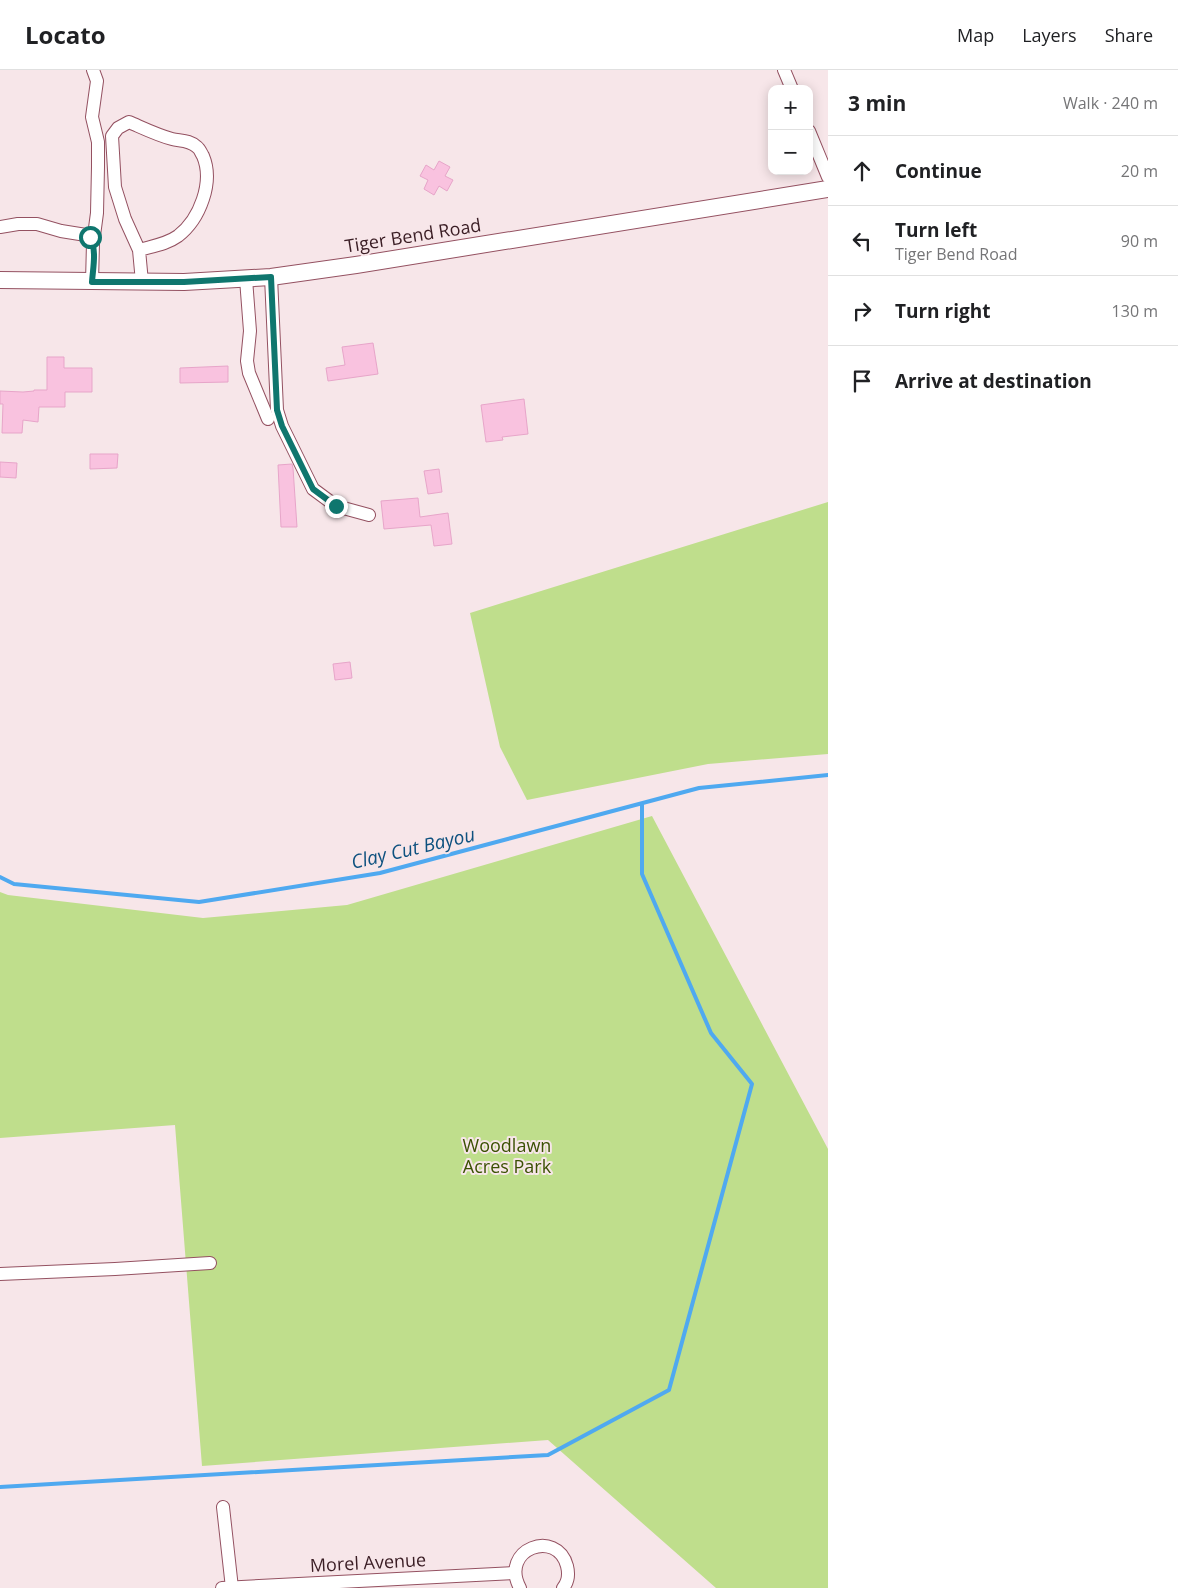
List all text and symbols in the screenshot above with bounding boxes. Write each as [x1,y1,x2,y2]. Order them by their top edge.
text: Locato [25,18,106,51]
text: Map [957,23,994,47]
text: Layers [1022,23,1077,47]
text: Share [1105,23,1153,47]
map controls [768,85,813,175]
button: + [768,85,813,130]
text: 3 min [848,89,906,117]
text: Walk · 240 m [1063,92,1158,114]
button: − [768,130,813,175]
icon: ahead [848,157,876,185]
text: Continue [895,158,982,184]
text: 20 m [1121,160,1158,182]
street label: Tiger Bend Road [343,212,483,258]
text: Turn left [895,217,977,243]
route start [79,226,102,249]
icon: left [848,227,876,255]
text: 90 m [1121,230,1158,252]
text: Tiger Bend Road [895,243,1017,265]
icon: right [848,297,876,325]
text: Turn right [895,298,990,324]
text: 130 m [1112,300,1158,322]
icon: arrive [848,367,876,395]
text: Arrive at destination [895,368,1092,394]
route end [325,495,348,518]
water label: Clay Cut Bayou [349,821,477,875]
park label: Woodlawn Acres Park [463,1133,552,1178]
street label: Morel Avenue [309,1547,427,1577]

